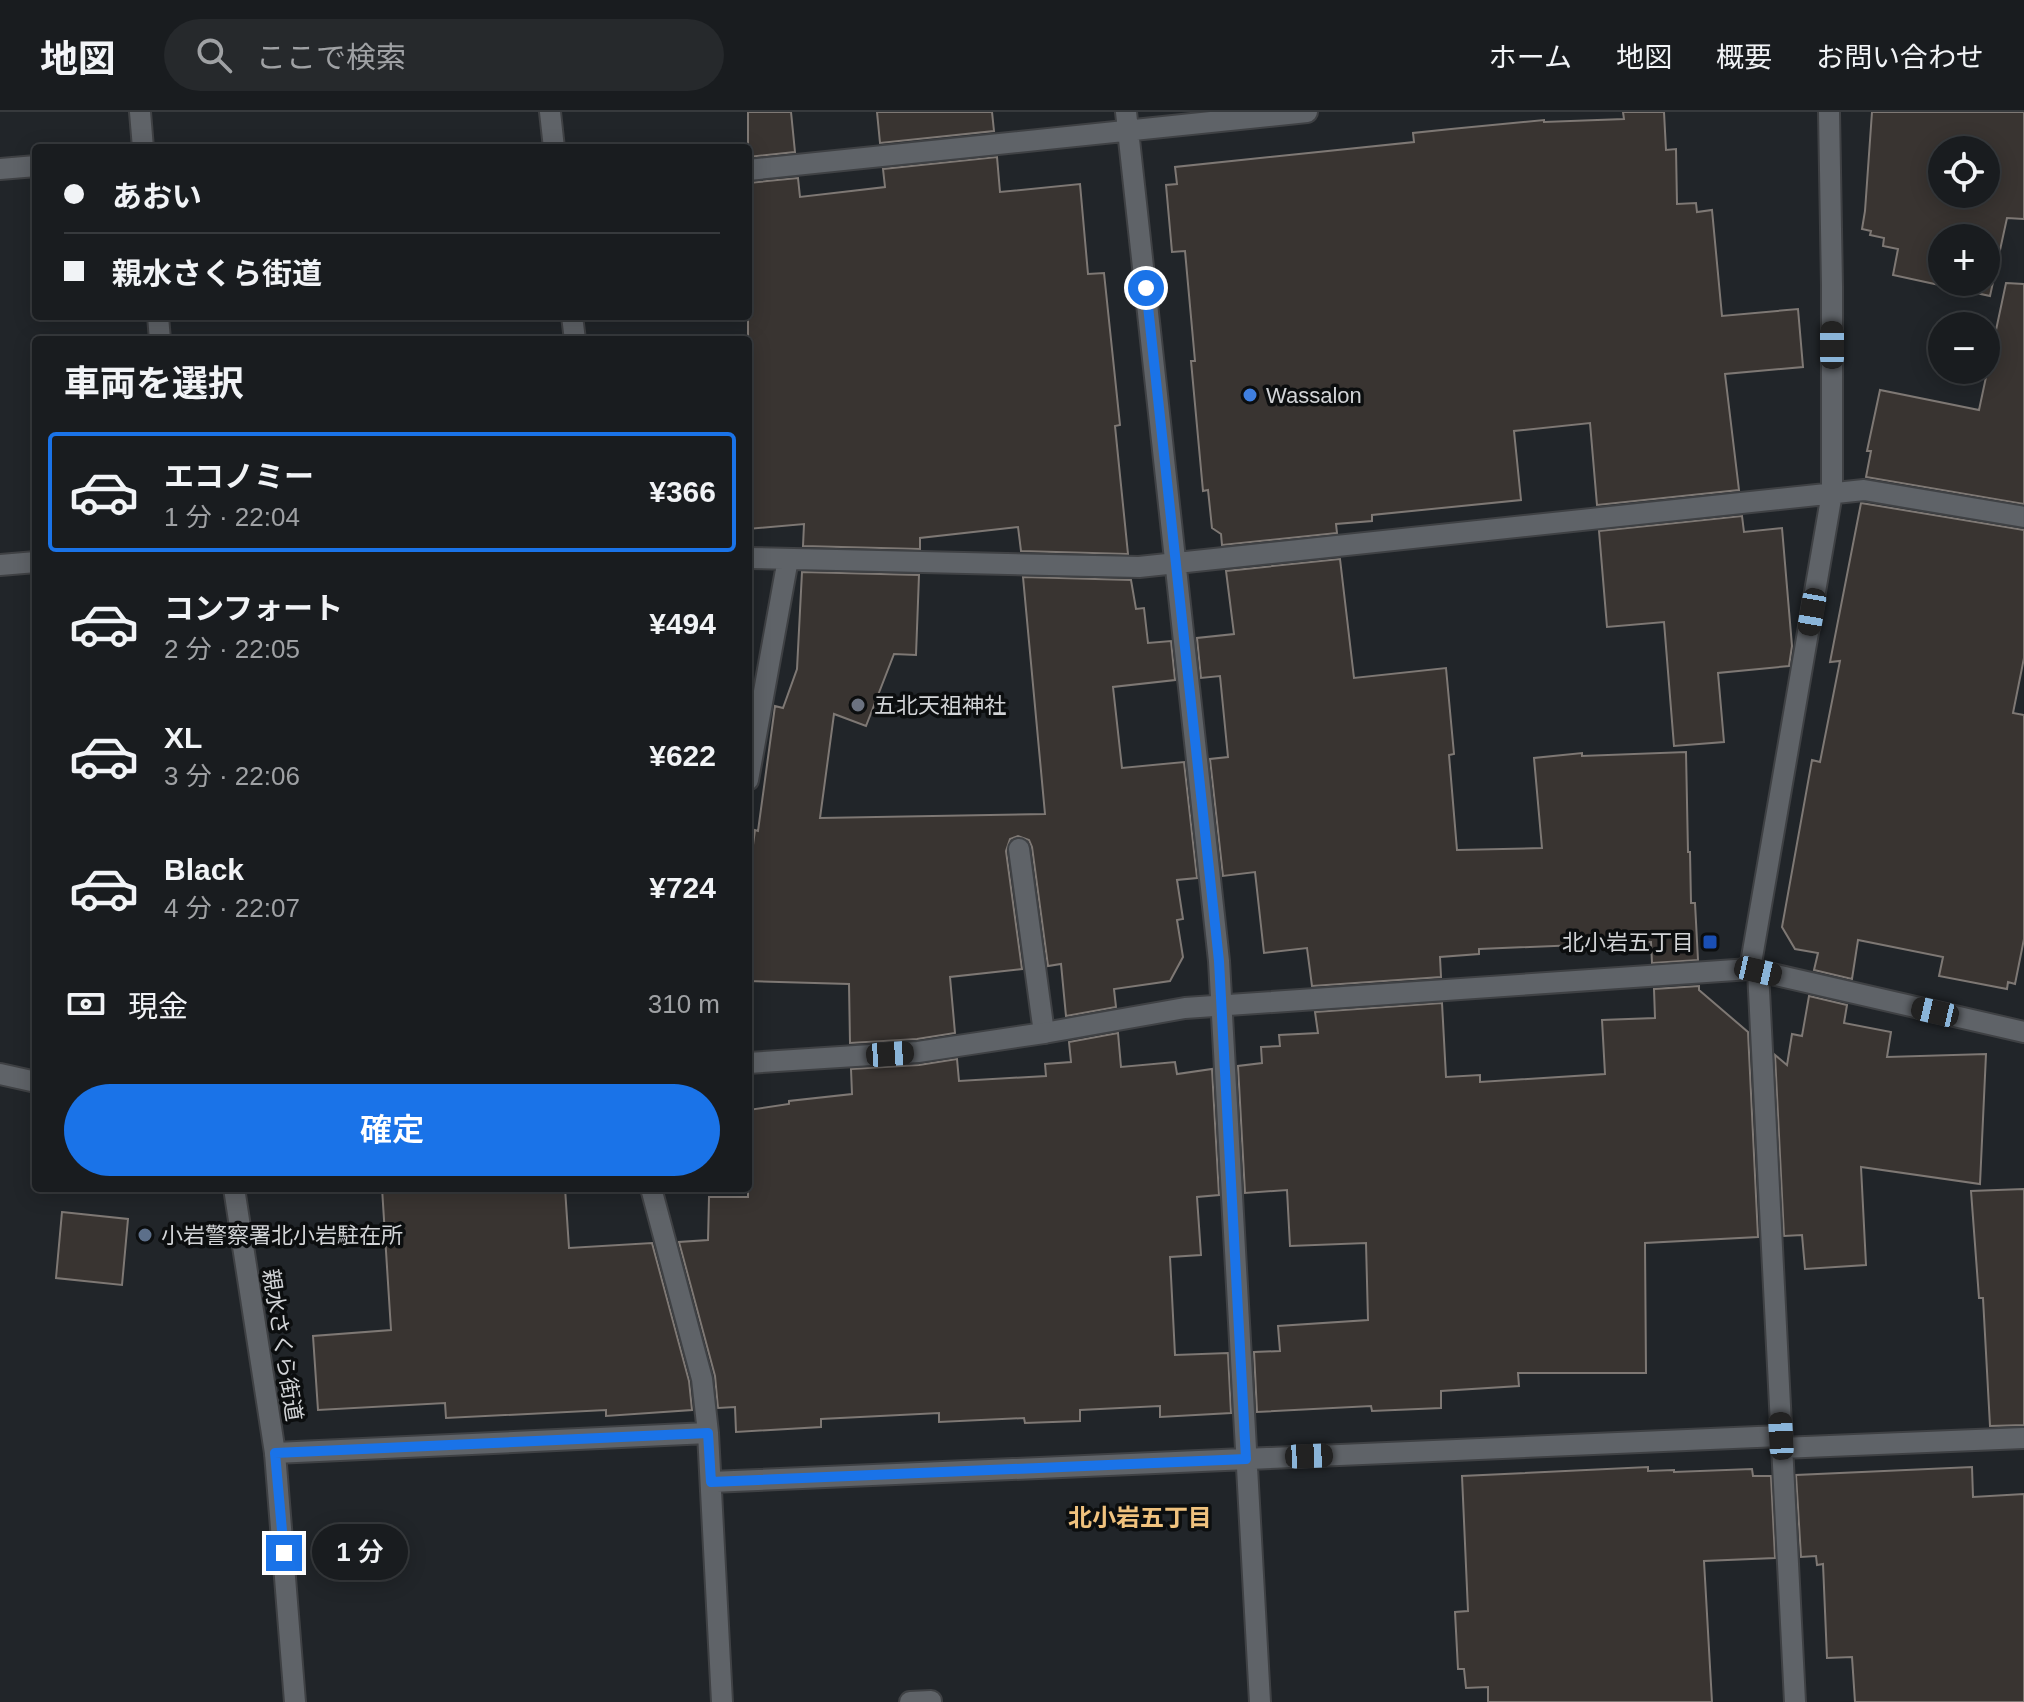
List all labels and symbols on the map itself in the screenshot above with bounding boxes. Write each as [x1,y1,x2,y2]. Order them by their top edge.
route start [1128,270,1164,306]
car [1820,321,1844,369]
place label: Wassalon [1266,383,1362,408]
marker: Wassalon [1241,386,1259,404]
car [1796,586,1828,638]
place label: 五北天祖神社 [874,693,1006,718]
marker: 五北天祖神社 [849,696,867,714]
place label: 北小岩五丁目 [1562,930,1694,955]
marker: 北小岩五丁目 [1701,933,1719,951]
car [1732,954,1784,988]
car [1909,995,1961,1029]
car [865,1040,915,1068]
place label: 小岩警察署北小岩駐在所 [161,1223,403,1248]
marker: 小岩警察署北小岩駐在所 [136,1226,154,1244]
street label: 親水さくら街道 [258,1267,307,1423]
car [1768,1411,1794,1461]
car [1285,1443,1333,1469]
district label: 北小岩五丁目 [1068,1504,1212,1531]
callout: 1 分 [312,1525,408,1581]
route end [266,1535,302,1571]

